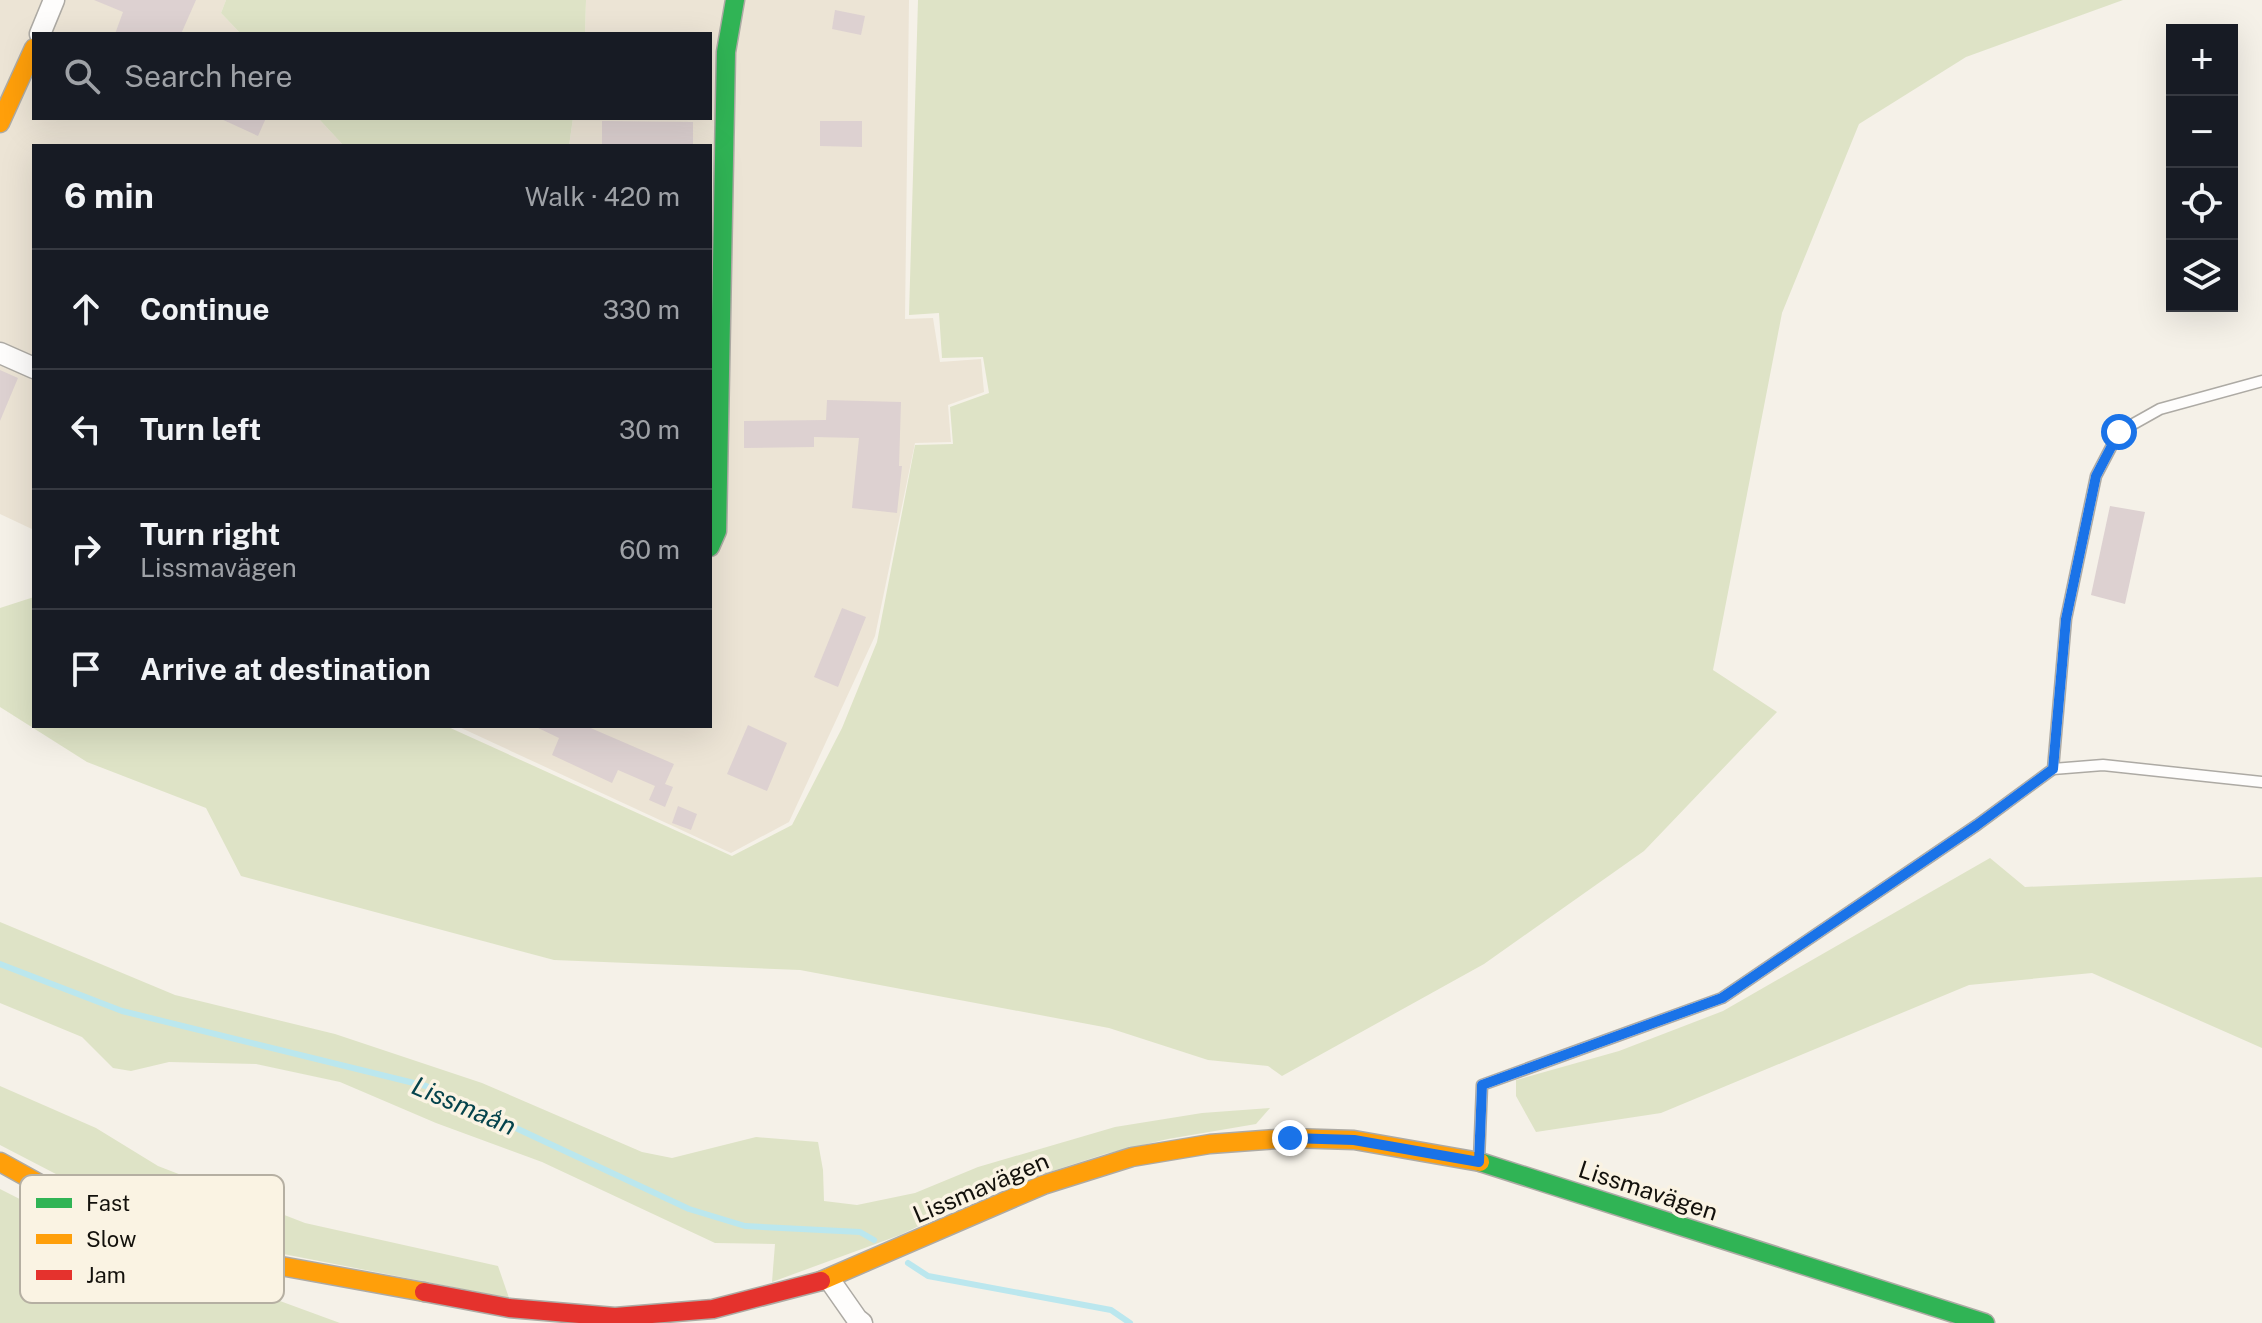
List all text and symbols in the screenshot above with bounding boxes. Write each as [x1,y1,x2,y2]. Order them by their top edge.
map controls [2166,24,2238,312]
button: + [2166,24,2238,96]
search box [32,32,712,120]
icon: search [60,54,104,98]
text: Search here [124,58,292,94]
button: − [2166,96,2238,168]
button: locate [2166,168,2238,240]
text: 6 min [64,176,154,216]
text: Walk · 420 m [525,181,680,212]
button: layers [2166,240,2238,312]
icon: ahead [64,287,108,331]
text: Continue [140,291,270,327]
text: 330 m [603,294,680,325]
icon: left [64,407,108,451]
text: Turn left [140,411,261,447]
text: 30 m [619,414,680,445]
route start [2101,414,2137,450]
text: Turn right [140,516,280,552]
icon: right [64,527,108,571]
text: 60 m [619,534,680,565]
text: Lissmavägen [140,552,297,583]
icon: arrive [64,647,108,691]
text: Arrive at destination [140,651,431,687]
water label: Lissmaån [407,1070,521,1141]
route end [1272,1120,1308,1156]
street label: Lissmavägen [909,1146,1053,1228]
street label: Lissmavägen [1575,1154,1721,1226]
legend [20,1175,284,1303]
text: Fast [86,1190,130,1216]
text: Slow [86,1226,136,1252]
text: Jam [86,1262,126,1288]

